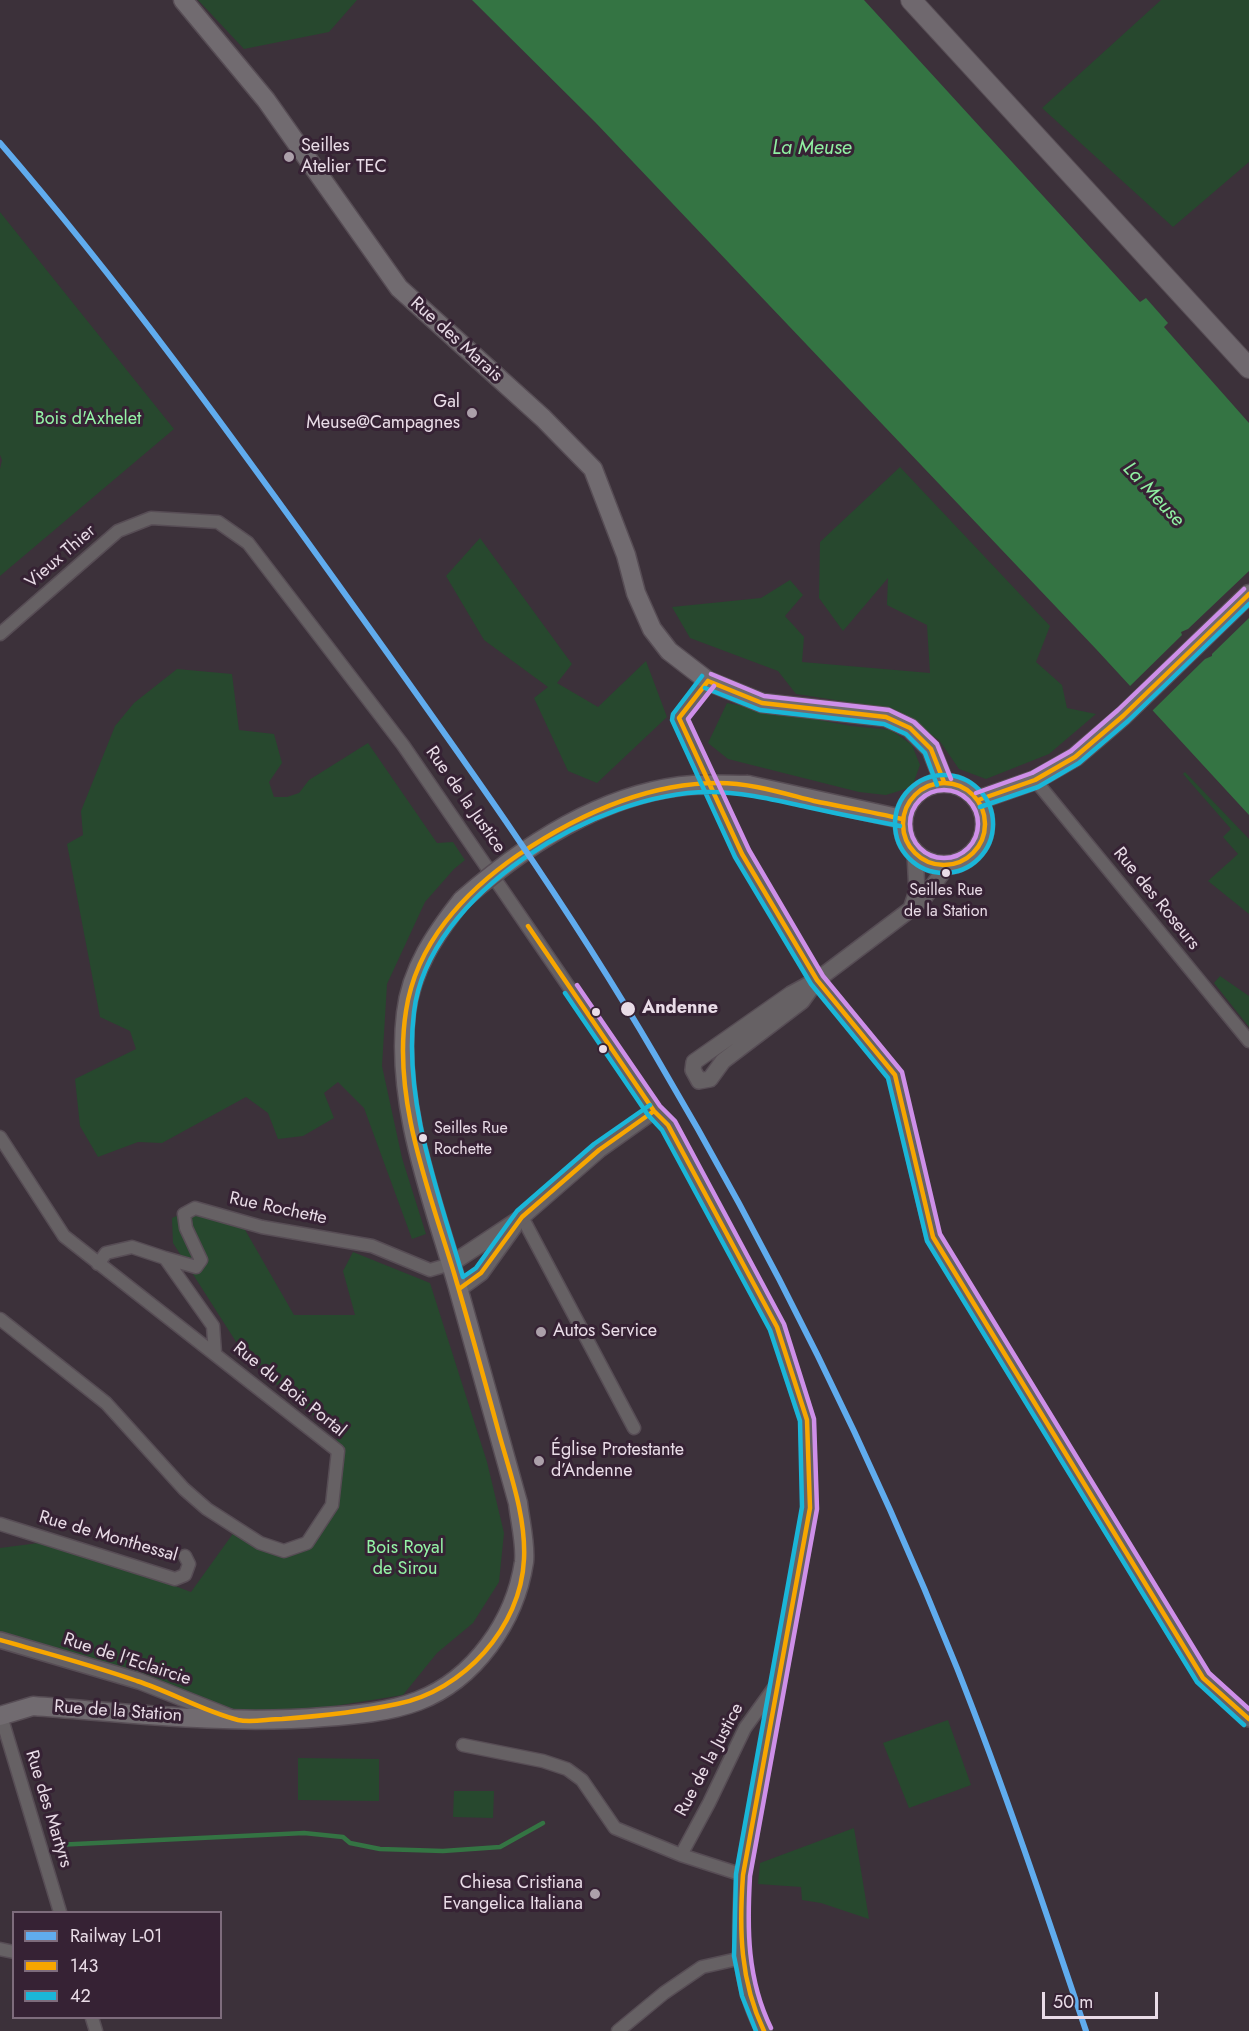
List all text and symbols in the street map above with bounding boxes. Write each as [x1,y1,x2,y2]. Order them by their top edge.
place label: Seilles Atelier TEC [301,136,387,178]
water label: La Meuse [772,137,852,161]
marker: Seilles Atelier TEC [282,150,296,164]
street label: Rue des Marais [406,293,506,387]
place label: Gal Meuse@Campagnes [306,392,460,434]
marker: Gal Meuse@Campagnes [465,406,479,420]
park label: Bois d'Axhelet [35,409,141,431]
water label: La Meuse [1117,458,1189,532]
street label: Vieux Thier [21,521,101,593]
street label: Rue de la Justice [420,743,510,857]
street label: Rue des Roseurs [1108,843,1204,955]
marker: Seilles Rue de la Station [940,867,952,879]
place label: Seilles Rue de la Station [904,881,988,919]
place label: Andenne [642,998,718,1020]
marker: Andenne [619,1000,637,1018]
unlabelled marker [590,1006,602,1018]
unlabelled marker [597,1043,609,1055]
place label: Seilles Rue Rochette [434,1119,508,1157]
marker: Seilles Rue Rochette [417,1132,429,1144]
street label: Rue Rochette [227,1188,329,1230]
place label: Autos Service [553,1321,657,1343]
marker: Autos Service [534,1325,548,1339]
street label: Rue du Bois Portal [228,1338,350,1442]
place label: Église Protestante d’Andenne [551,1440,684,1482]
marker: Église Protestante d’Andenne [532,1454,546,1468]
street label: Rue de Monthessal [36,1507,180,1567]
park label: Bois Royal de Sirou [366,1538,444,1580]
street label: Rue de l'Eclaircie [60,1629,194,1691]
street label: Rue de la Station [53,1697,183,1727]
street label: Rue de la Justice [671,1700,749,1820]
street label: Rue des Martyrs [20,1748,76,1870]
place label: Chiesa Cristiana Evangelica Italiana [443,1873,583,1916]
marker: Chiesa Cristiana Evangelica Italiana [588,1887,602,1901]
legend [12,1911,222,2019]
text: Railway L-01 [70,1923,162,1949]
text: 143 [70,1953,98,1979]
scale bar [1045,1980,1160,2018]
text: 42 [70,1983,91,2009]
text: 50 m [1053,1989,1093,2015]

